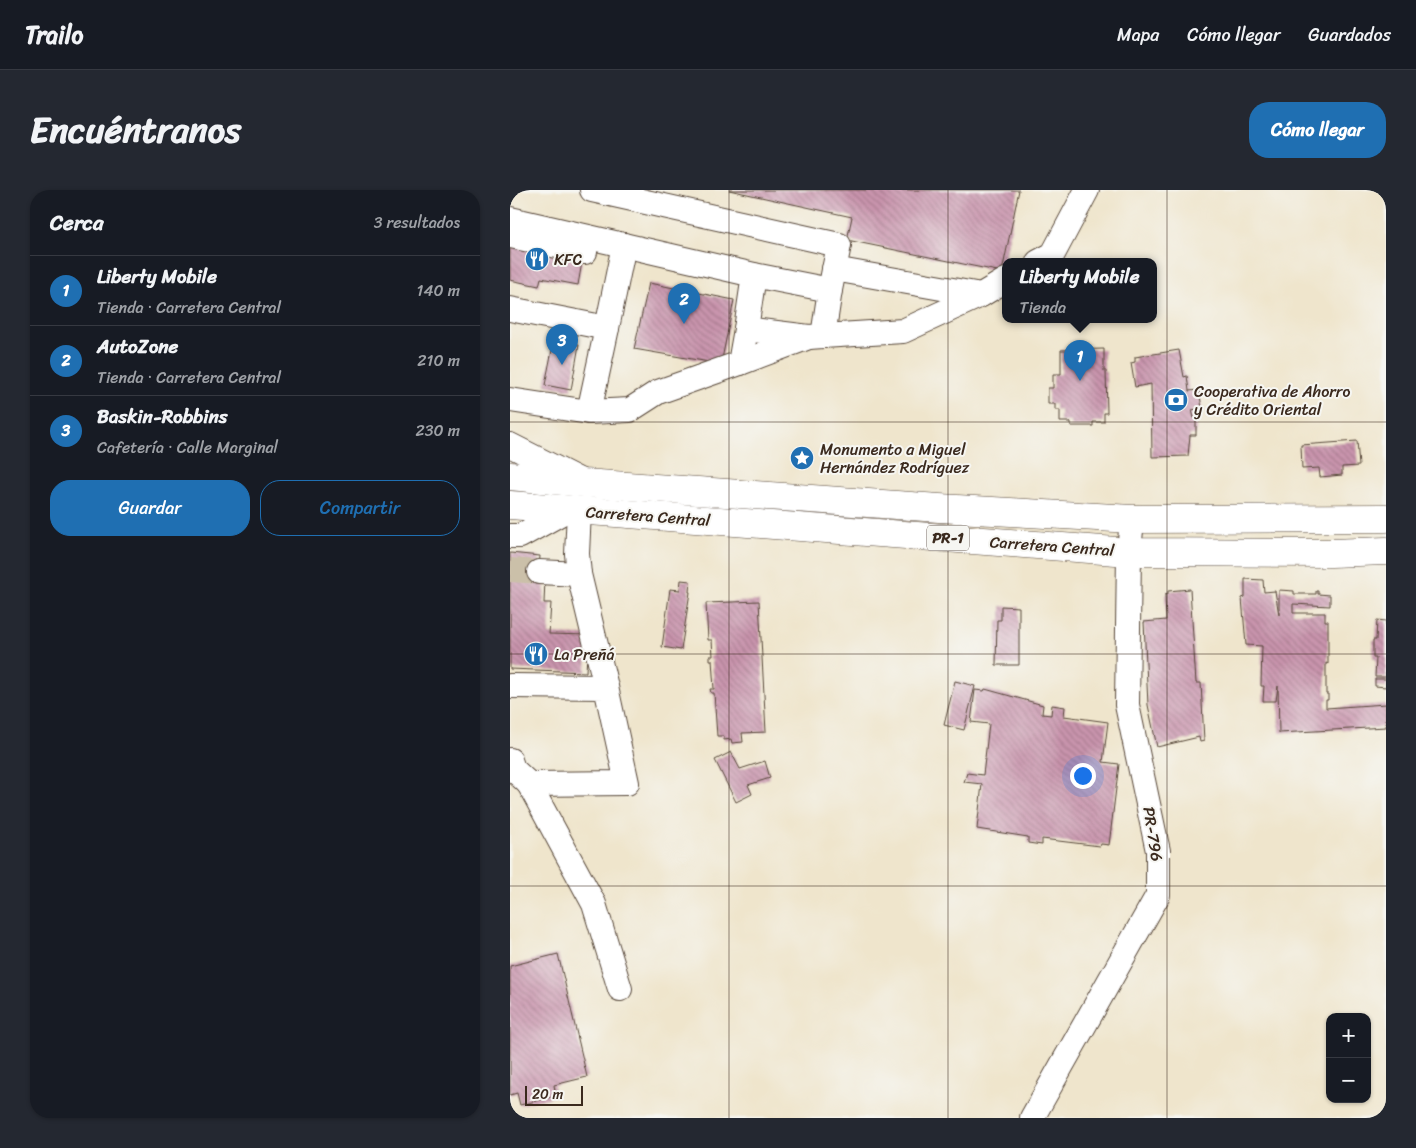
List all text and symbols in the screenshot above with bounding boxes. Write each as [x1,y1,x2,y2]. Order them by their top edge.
text: Trailo [25,14,83,56]
text: Mapa [1117,19,1159,51]
text: Cómo llegar [1187,19,1280,51]
text: Guardados [1308,19,1391,51]
text: Encuéntranos [30,99,241,161]
button: Cómo llegar [1249,102,1386,158]
text: Cerca [50,204,104,242]
text: 3 resultados [374,208,460,237]
place label: KFC [554,245,582,274]
restaurant icon: KFC [524,246,550,272]
popup [1002,258,1157,323]
text: Liberty Mobile [97,260,217,293]
text: Liberty Mobile [1020,260,1139,293]
text: 1 [63,276,69,305]
text: 140 m [417,276,460,305]
pin: 2 [668,283,700,324]
text: Tienda · Carretera Central [97,293,281,322]
text: Tienda [1020,293,1066,322]
pin: 3 [546,324,578,365]
text: AutoZone [97,330,178,363]
pin: 1 [1064,340,1096,381]
text: 2 [61,346,71,375]
text: 210 m [417,346,460,375]
text: Tienda · Carretera Central [97,363,281,392]
place label: Cooperativa de Ahorro y Crédito Oriental [1194,377,1350,424]
bank icon: Cooperativa de Ahorro y Crédito Oriental [1163,387,1189,413]
text: Baskin-Robbins [97,400,228,433]
text: 3 [62,416,70,445]
text: 230 m [415,416,460,445]
text: Cafetería · Calle Marginal [97,433,278,462]
place label: Monumento a Miguel Hernández Rodríguez [820,435,970,482]
place icon: Monumento a Miguel Hernández Rodríguez [789,445,815,471]
button: Guardar [50,480,250,536]
button: Compartir [260,480,460,536]
street label: Carretera Central [585,497,712,535]
road number: PR-1 [927,526,969,550]
street label: Carretera Central [989,527,1116,565]
place label: La Preñá [554,640,614,669]
restaurant icon: La Preñá [523,641,549,667]
your location [1070,763,1096,789]
street label: PR-796 [1134,805,1172,863]
map controls [1326,1013,1371,1103]
button: + [1326,1013,1371,1058]
button: − [1326,1058,1371,1103]
text: 20 m [532,1082,563,1107]
scale bar [525,1083,582,1106]

